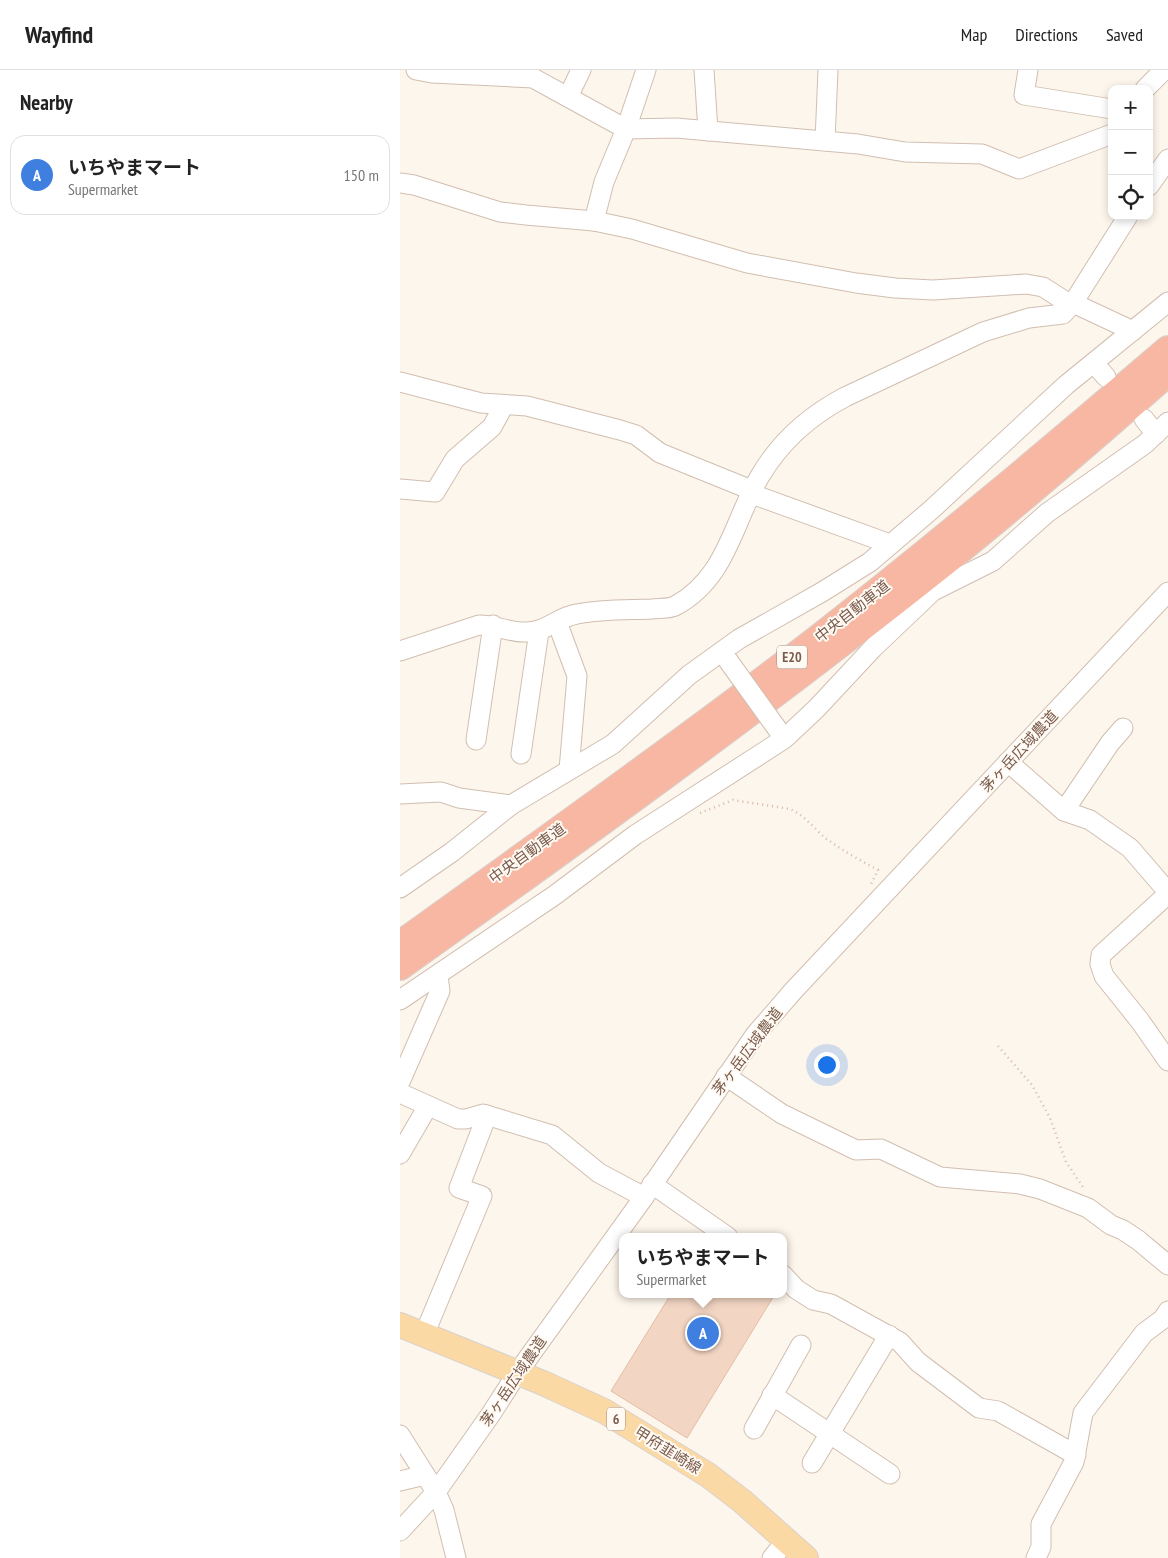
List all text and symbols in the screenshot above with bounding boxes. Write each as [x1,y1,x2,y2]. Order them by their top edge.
text: Wayfind [25,19,93,50]
text: Map [961,23,987,46]
text: Directions [1015,23,1078,46]
text: Saved [1106,23,1143,46]
map controls [1108,85,1153,220]
button: + [1108,85,1153,130]
text: Nearby [20,89,73,116]
button: − [1108,130,1153,175]
text: いちやまマート [68,155,201,179]
text: A [33,165,41,185]
text: 150 m [344,165,379,185]
button: locate [1108,175,1153,220]
text: Supermarket [68,179,138,199]
street label: 中央自動車道 [811,576,893,646]
road number: E20 [777,646,807,668]
street label: 茅ヶ岳広域農道 [976,706,1062,796]
street label: 中央自動車道 [485,819,569,887]
street label: 茅ヶ岳広域農道 [708,1003,786,1099]
your location [814,1052,840,1078]
popup [619,1233,787,1298]
text: いちやまマート [636,1245,770,1269]
text: Supermarket [636,1269,707,1289]
pin: A [687,1314,719,1352]
street label: 茅ヶ岳広域農道 [476,1332,550,1430]
road number: 6 [607,1408,625,1430]
street label: 甲府韮崎線 [631,1422,705,1478]

